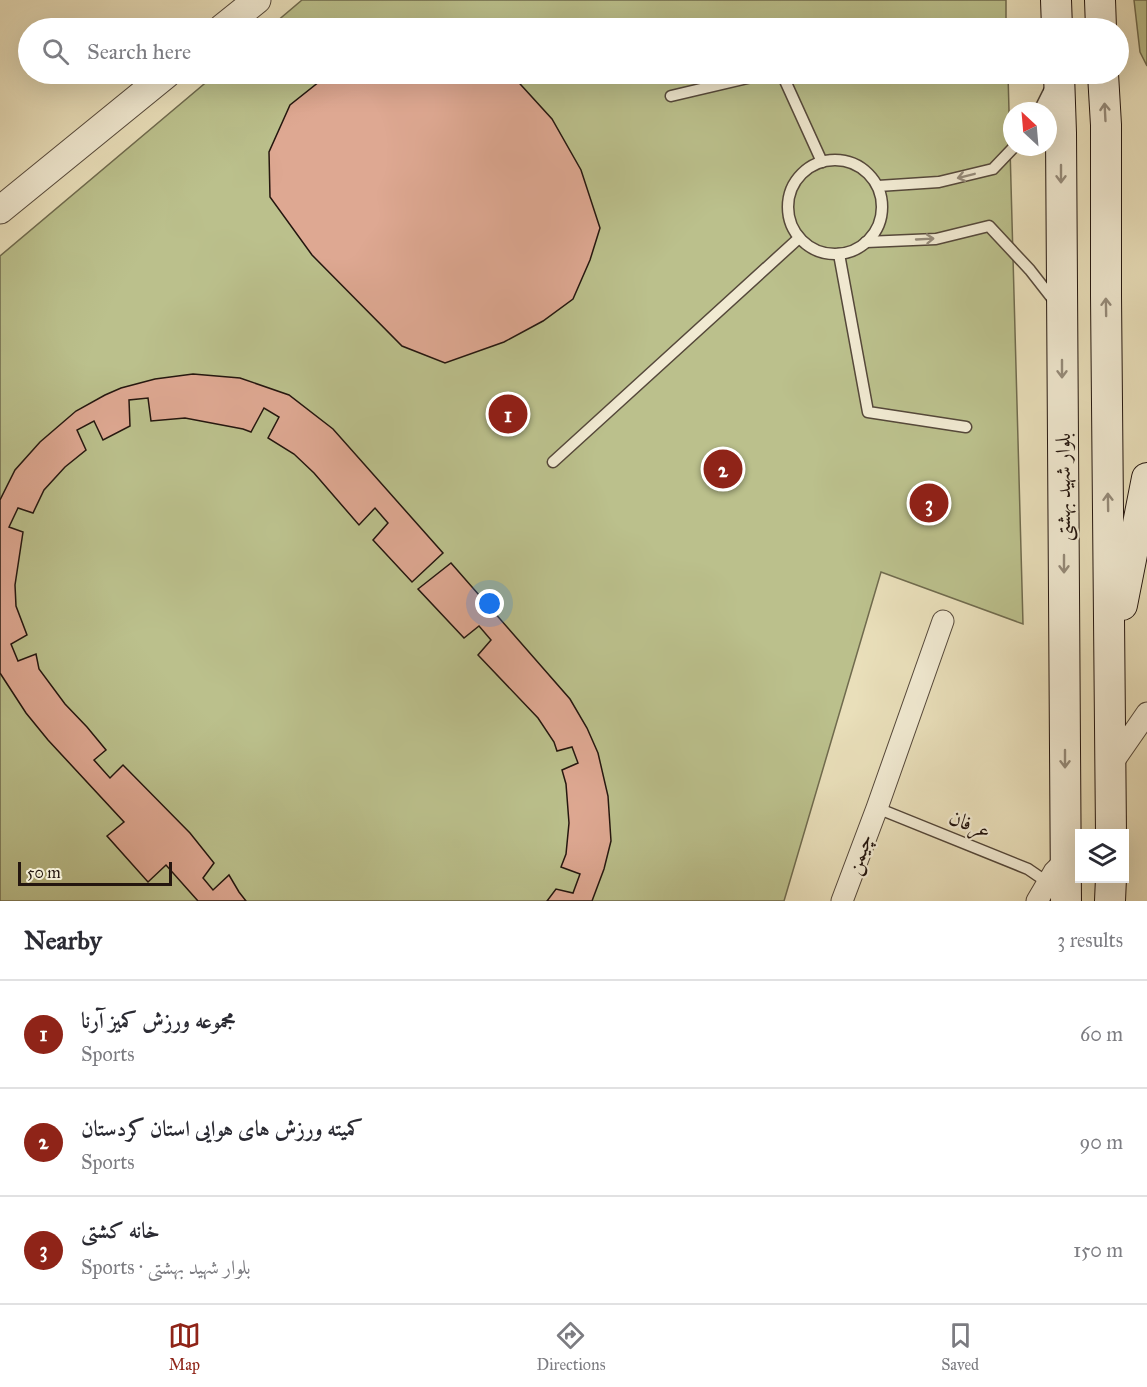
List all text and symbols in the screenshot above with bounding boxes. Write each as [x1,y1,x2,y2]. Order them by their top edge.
search box [18,18,1129,84]
icon: search [39,35,72,68]
text: Search here [87,38,191,65]
north arrow [1003,102,1057,156]
one-way arrow [1100,103,1111,123]
one-way arrow [1055,163,1067,183]
one-way arrow [957,170,976,182]
one-way arrow [914,234,934,245]
one-way arrow [1100,298,1112,318]
one-way arrow [1057,358,1068,378]
pin: 1 [488,392,528,436]
street label: بلوار شهید بهشتی [1050,433,1078,541]
pin: 2 [704,446,742,492]
pin: 3 [910,480,948,526]
one-way arrow [1102,493,1114,513]
one-way arrow [1058,553,1070,573]
your location [475,589,504,618]
one-way arrow [1059,748,1071,768]
street label: عرفان [944,804,995,846]
map controls [1075,829,1129,883]
button: layers [1075,829,1129,883]
street label: چیمن [840,830,879,878]
scale bar [18,859,172,886]
text: 50 m [27,863,61,882]
text: Nearby [24,924,102,956]
text: 3 results [1057,928,1123,952]
text: مجموعه ورزش کمیز آرنا [81,1007,235,1034]
text: 1 [40,1022,47,1046]
text: 60 m [1080,1022,1123,1046]
text: Sports [81,1042,135,1066]
text: کمیته ورزش های هوایی استان کردستان [81,1115,363,1142]
text: 2 [39,1130,48,1154]
text: 90 m [1080,1130,1123,1154]
text: Sports [81,1150,135,1174]
text: خانه کشتی [81,1217,160,1244]
text: 3 [40,1238,48,1262]
text: 150 m [1073,1238,1123,1262]
text: Sports · بلوار شهید بهشتی [81,1255,251,1279]
tab: Map [168,1319,201,1374]
tab: Directions [537,1319,605,1374]
tab: Saved [941,1319,979,1374]

